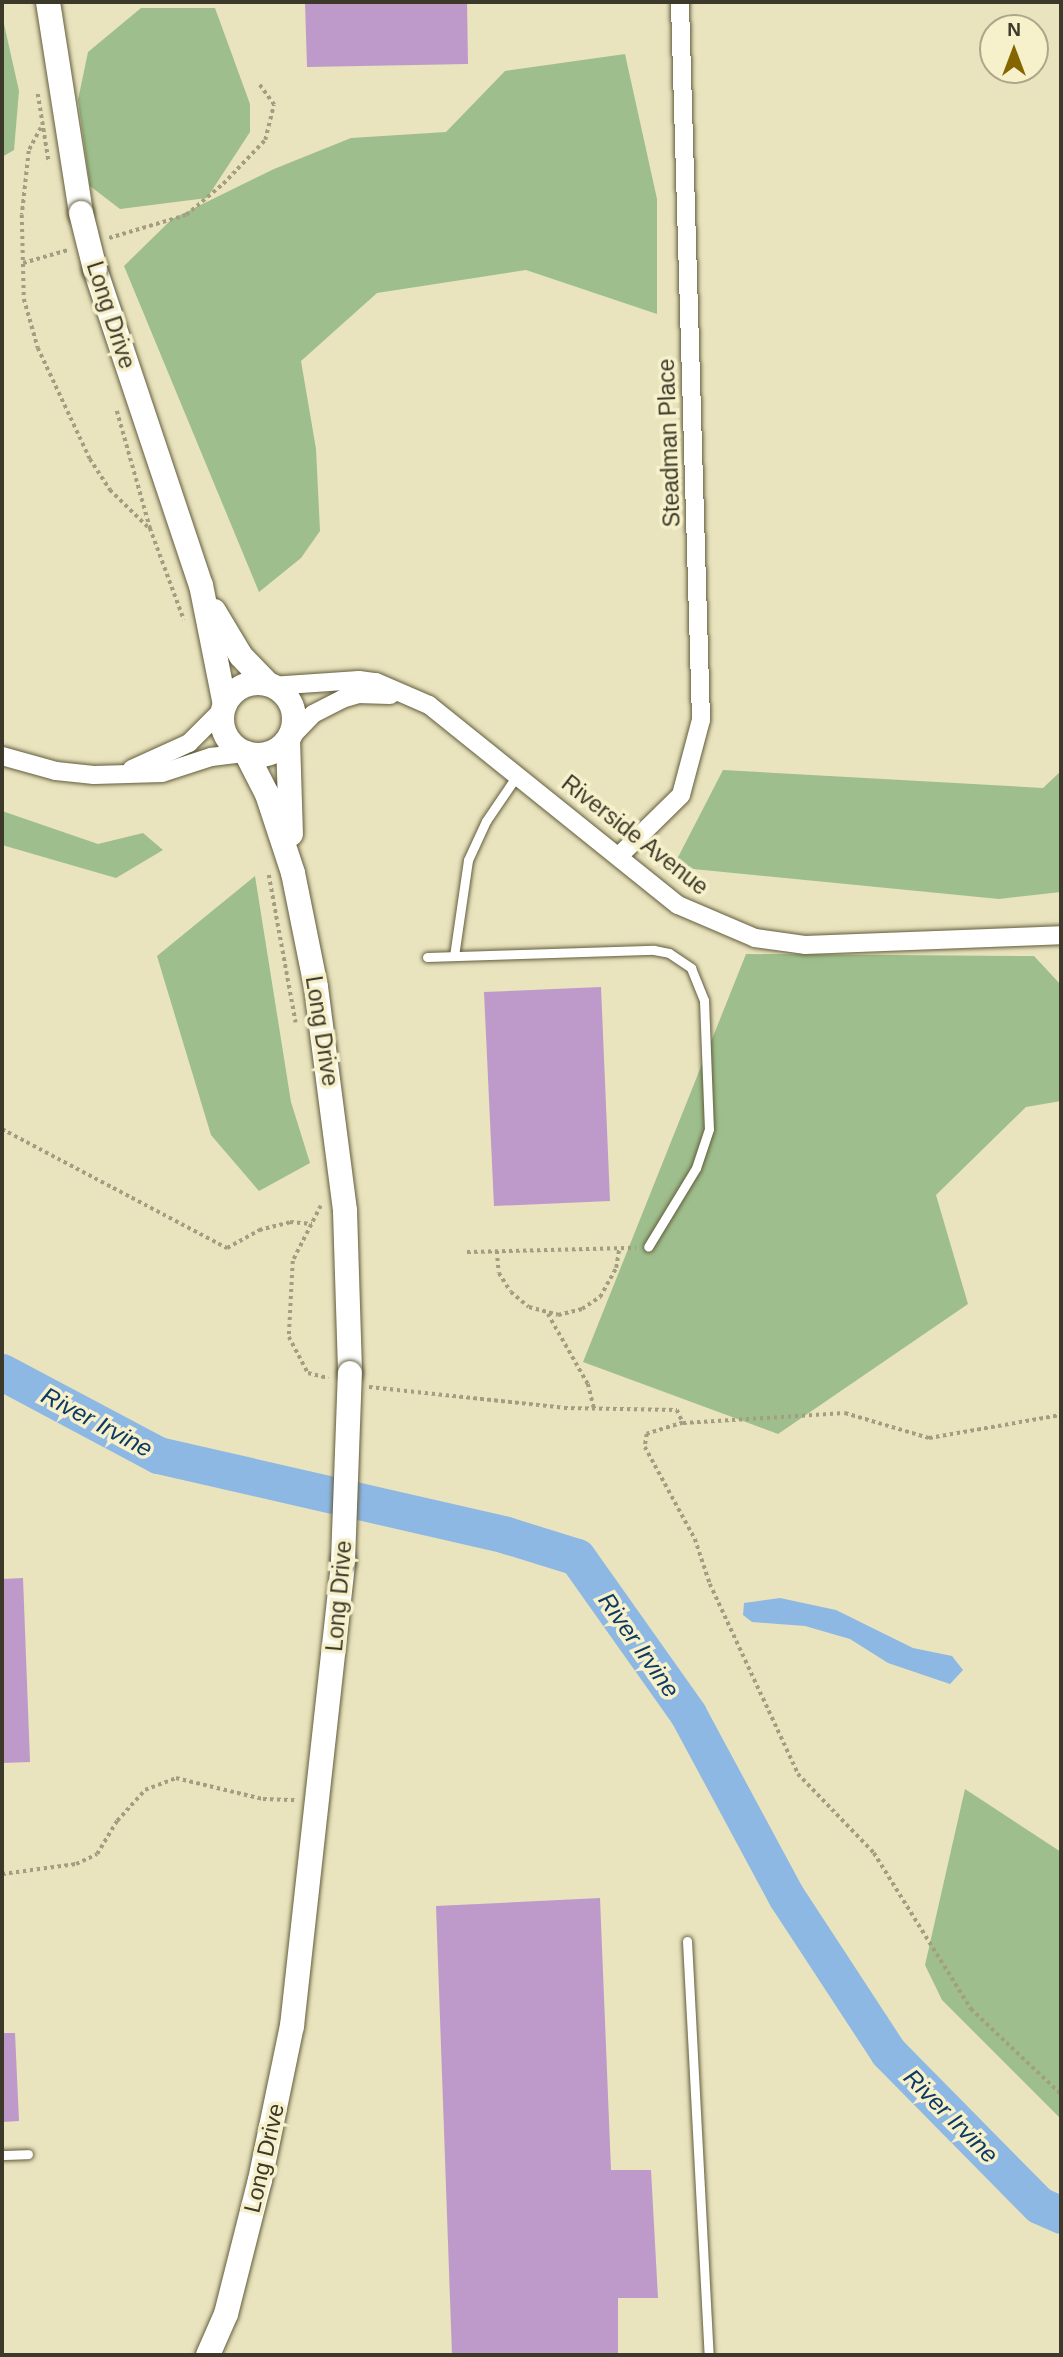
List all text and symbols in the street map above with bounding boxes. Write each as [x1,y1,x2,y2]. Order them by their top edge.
north arrow [979,14,1049,84]
text: N [1007,19,1021,40]
street label: Long Drive [81,258,141,372]
street label: Steadman Place [652,358,686,528]
street label: Riverside Avenue [556,769,714,901]
street label: Long Drive [300,974,344,1088]
water label: River Irvine [37,1381,157,1463]
street label: Long Drive [320,1539,358,1653]
water label: River Irvine [592,1587,686,1703]
water label: River Irvine [898,2063,1004,2169]
street label: Long Drive [238,2101,290,2215]

